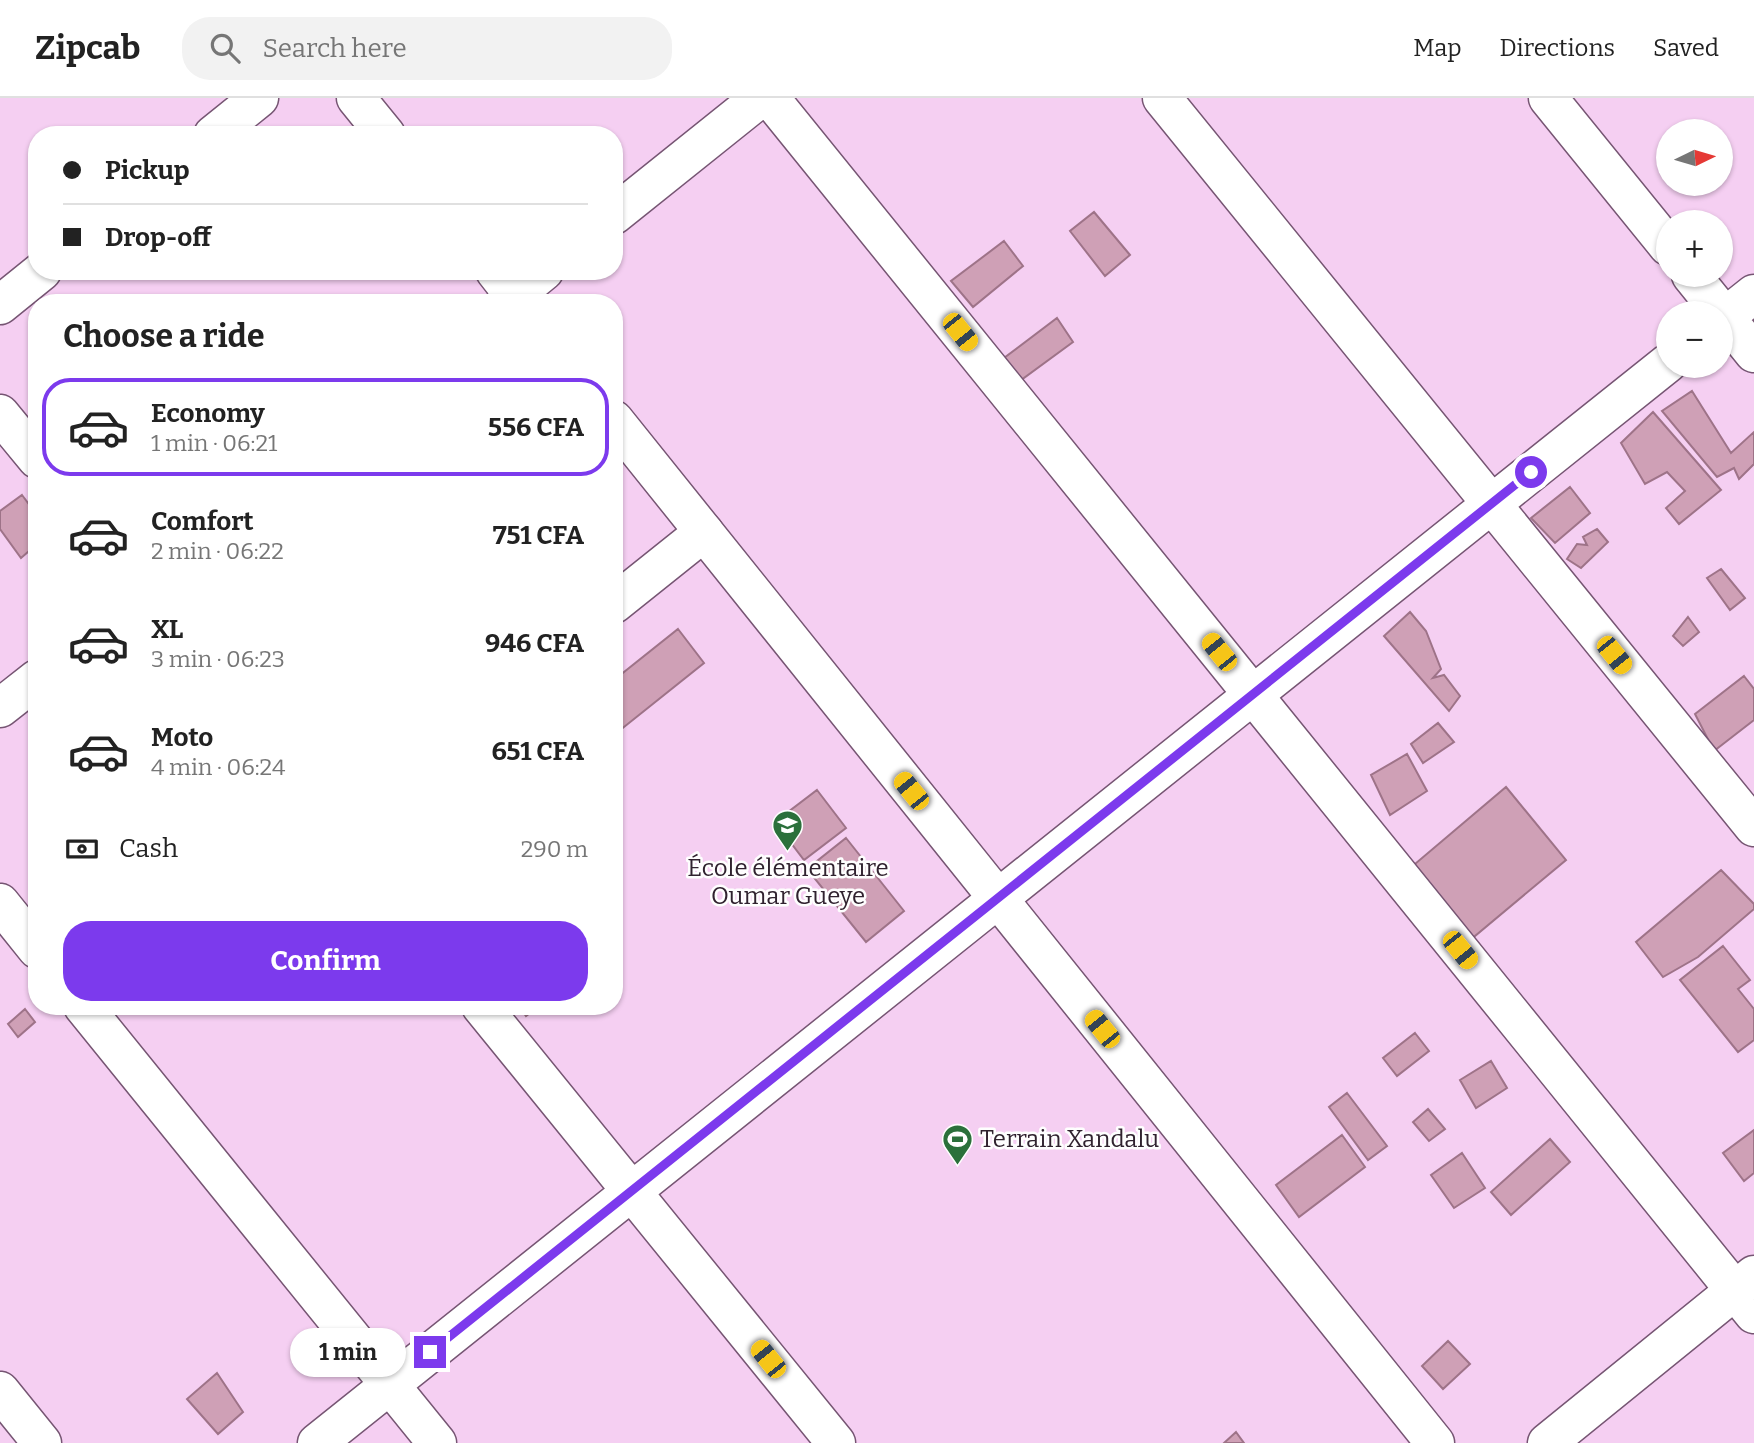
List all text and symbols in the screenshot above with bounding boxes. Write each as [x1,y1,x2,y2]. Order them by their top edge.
search box [182,17,672,80]
text: Zipcab [35,28,140,68]
icon: search [206,29,244,67]
text: Search here [262,33,407,64]
text: Map [1413,34,1462,62]
text: Directions [1500,34,1615,62]
text: Saved [1653,34,1719,62]
north arrow [1656,119,1732,196]
map controls [1656,119,1733,378]
text: Pickup [105,155,190,186]
button: + [1656,210,1733,287]
text: Drop-off [105,222,211,253]
button: − [1656,301,1733,378]
car [939,309,982,355]
text: Choose a ride [63,317,264,355]
icon: car [67,396,130,459]
text: Economy [151,398,265,429]
text: 556 CFA [488,412,584,443]
text: 1 min · 06:21 [151,429,277,457]
route start [1515,456,1547,488]
icon: car [67,504,130,567]
text: Comfort [151,506,254,537]
text: 751 CFA [493,520,584,551]
text: 2 min · 06:22 [151,537,284,565]
icon: car [67,612,130,675]
text: XL [151,614,183,645]
text: 946 CFA [485,628,584,659]
car [1198,629,1241,675]
car [1593,632,1636,678]
text: 3 min · 06:23 [151,645,285,673]
icon: car [67,720,130,783]
text: Moto [151,722,213,753]
text: 651 CFA [491,736,584,767]
text: 4 min · 06:24 [151,753,285,781]
car [890,768,933,814]
school or university icon: École élémentaire Oumar Gueye [771,809,805,853]
icon: cash [63,830,101,868]
text: Cash [119,833,178,864]
text: 290 m [521,835,588,863]
place label: École élémentaire Oumar Gueye [687,853,889,910]
button: Confirm [63,921,588,1001]
car [1439,927,1482,973]
car [1081,1006,1124,1052]
sports icon: Terrain Xandalu [940,1122,974,1166]
place label: Terrain Xandalu [980,1125,1159,1153]
callout: 1 min [290,1328,406,1376]
route end [414,1336,446,1368]
car [747,1336,790,1382]
text: 1 min [319,1338,377,1366]

